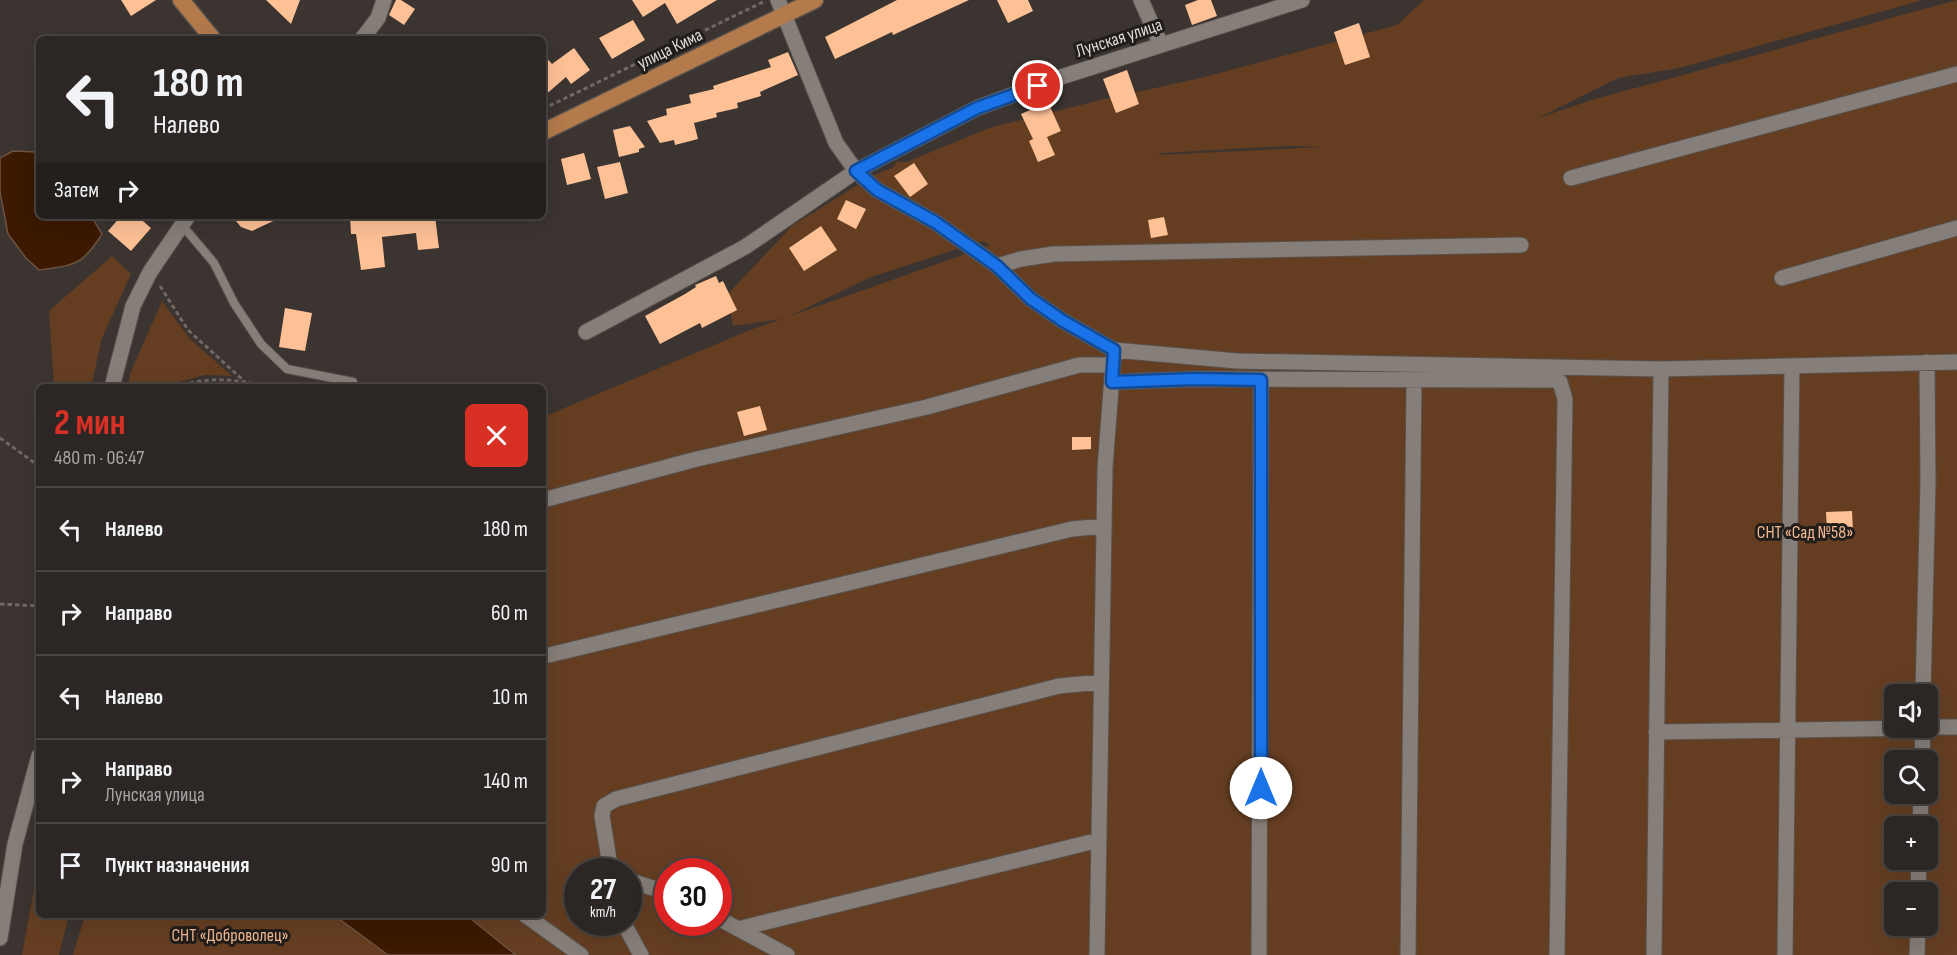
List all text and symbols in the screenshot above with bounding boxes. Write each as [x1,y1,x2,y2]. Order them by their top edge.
street label: Лунская улица [1073,14,1165,62]
street label: улица Кима [634,24,706,74]
text: 180 m [153,58,244,109]
icon: left [54,60,132,138]
pin [1012,60,1063,111]
icon: arrive [1021,69,1054,102]
text: Налево [153,109,220,141]
icon: right [111,174,144,207]
text: Затем [54,177,99,204]
text: 2 мин [54,402,125,445]
button: close [465,404,528,467]
text: 480 m · 06:47 [54,446,144,470]
icon: left [54,513,87,546]
text: Налево [105,516,163,543]
text: 180 m [483,516,528,543]
park label: СНТ «Сад №58» [1757,522,1853,543]
icon: right [54,597,87,630]
text: Направо [105,600,172,627]
text: 60 m [491,600,528,627]
icon: left [54,681,87,714]
text: Налево [105,684,163,711]
text: 10 m [493,684,528,711]
map controls [1884,684,1938,936]
button: sound [1884,684,1938,738]
button: search [1884,750,1938,804]
text: Направо [105,756,172,783]
position arrow [1229,756,1293,820]
icon: right [54,765,87,798]
text: 140 m [484,768,528,795]
text: Лунская улица [105,783,205,807]
button: + [1884,816,1938,870]
icon: arrive [54,849,87,882]
text: Пункт назначения [105,852,249,879]
text: 90 m [491,852,528,879]
speed limit sign: 30 [654,858,732,936]
text: 27 [590,872,616,908]
button: − [1884,882,1938,936]
text: km/h [590,903,616,922]
park label: СНТ «Доброволец» [171,925,289,946]

